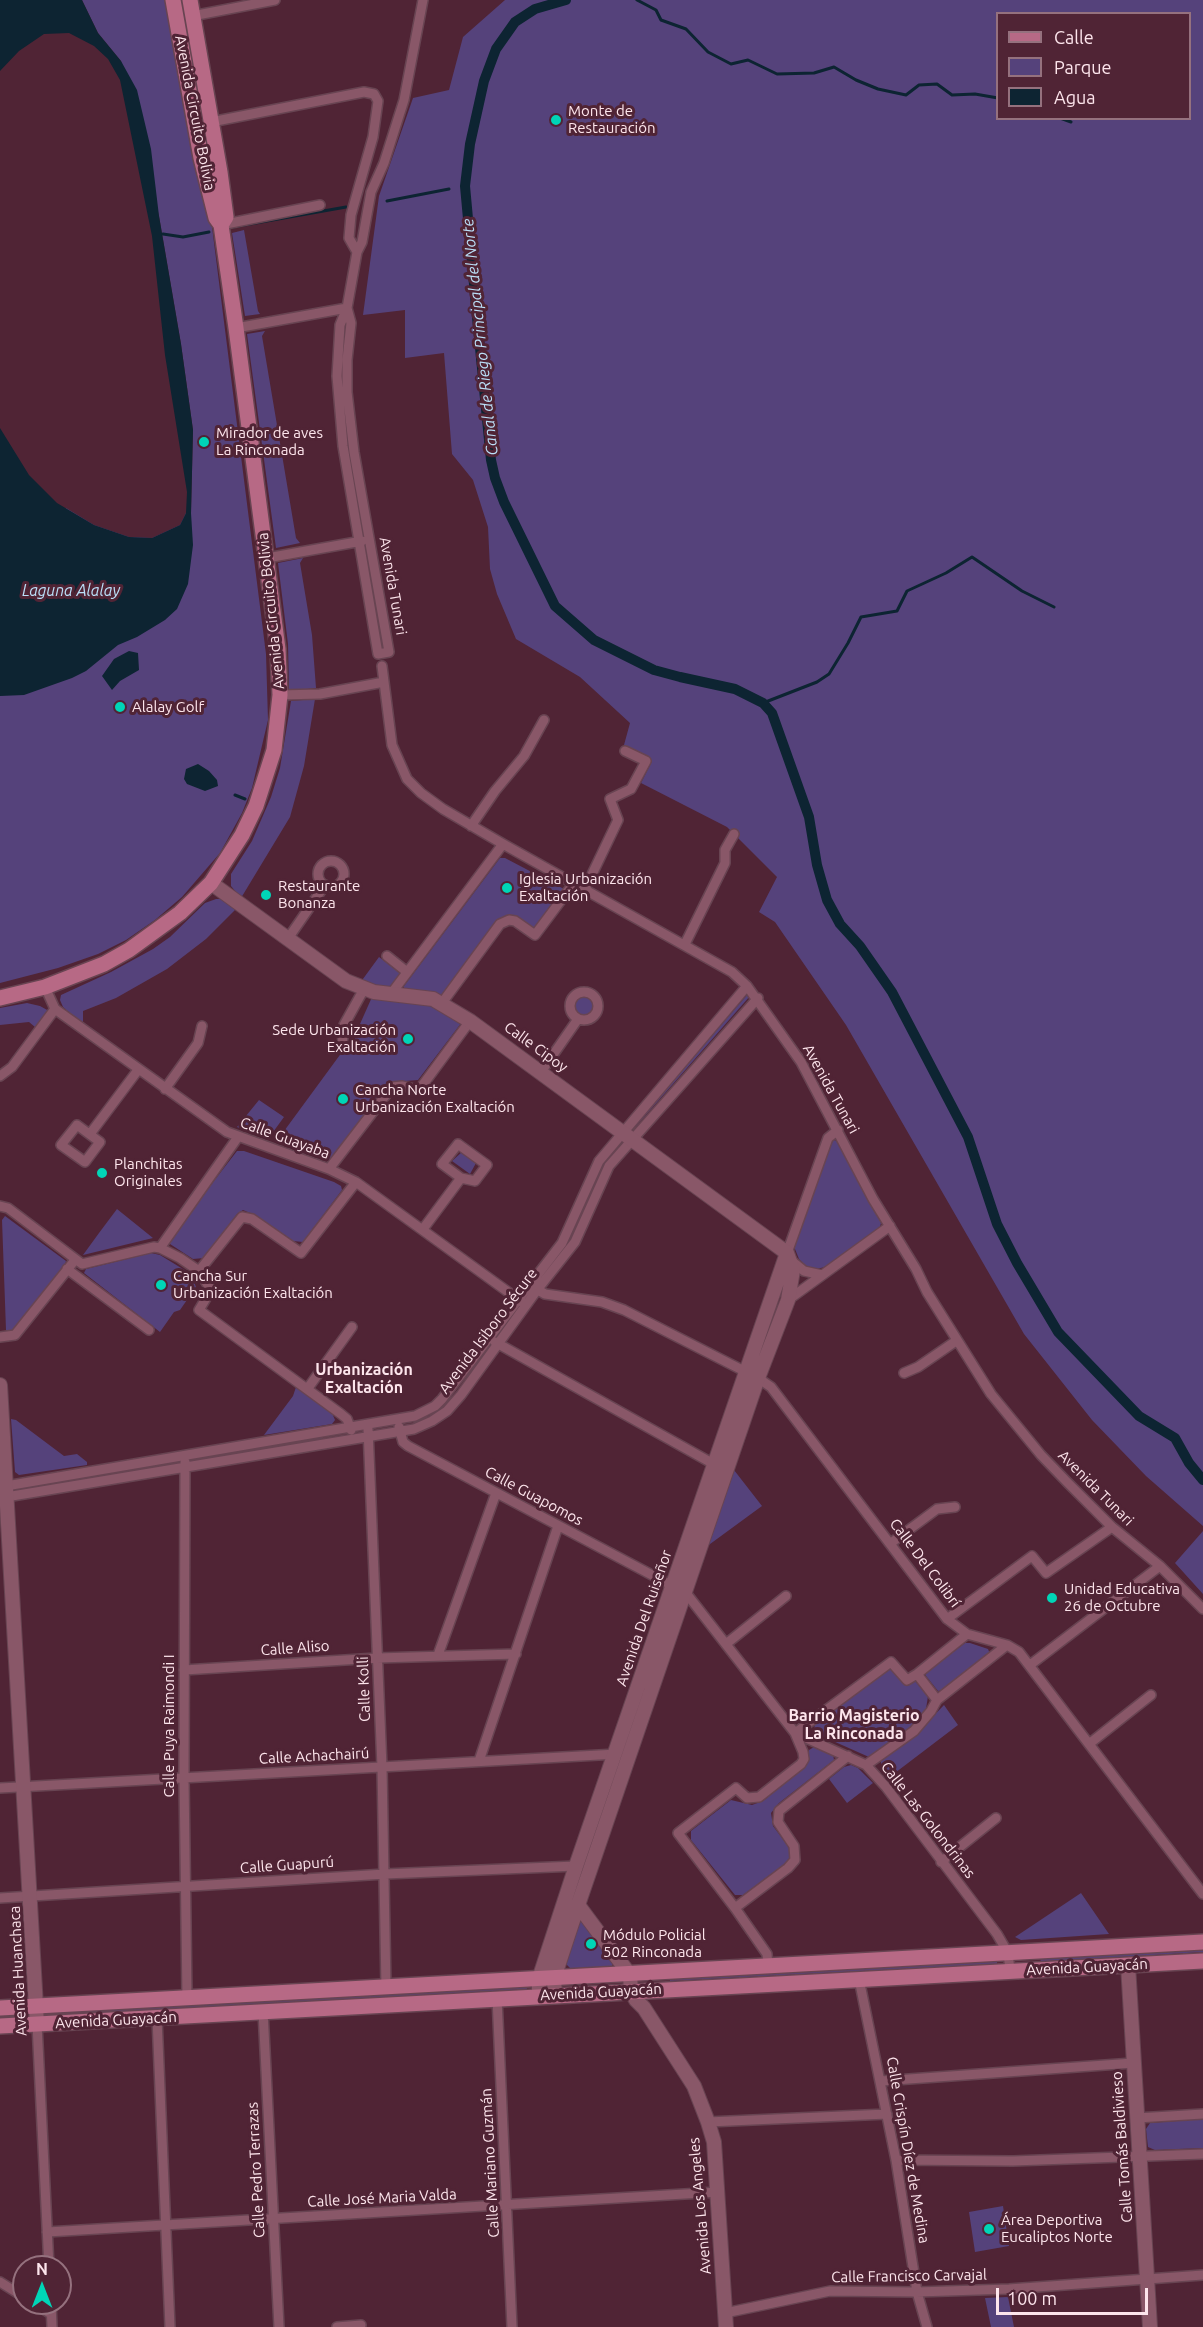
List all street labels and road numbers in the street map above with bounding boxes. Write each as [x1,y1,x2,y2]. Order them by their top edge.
street label: Avenida Circuito Bolivia [171,34,219,192]
street label: Avenida Circuito Bolivia [254,532,288,690]
street label: Avenida Tunari [376,536,410,636]
street label: Calle Cipoy [501,1018,571,1076]
street label: Avenida Tunari [799,1041,863,1137]
street label: Calle Guayaba [238,1113,332,1163]
street label: Avenida Isiboro Sécure [435,1265,541,1397]
street label: Avenida Tunari [1055,1447,1137,1529]
street label: Calle Guapomos [482,1463,586,1529]
street label: Calle Del Colibrí [886,1515,964,1611]
street label: Avenida Del Ruiseñor [612,1548,676,1688]
street label: Calle Aliso [260,1637,330,1659]
street label: Calle Puya Raimondi I [160,1654,178,1798]
street label: Calle Kolli [354,1656,374,1722]
street label: Calle Achachairú [258,1744,370,1768]
street label: Calle Las Golondrinas [877,1758,979,1882]
street label: Calle Guapurú [239,1853,335,1877]
street label: Avenida Huanchaca [6,1905,30,2037]
street label: Avenida Guayacán [1026,1955,1148,1979]
street label: Avenida Guayacán [540,1980,662,2004]
street label: Avenida Guayacán [55,2008,177,2032]
street label: Calle Crispín Díez de Medina [883,2055,933,2245]
street label: Calle Tomás Baldivieso [1108,2071,1136,2223]
street label: Calle Mariano Guzmán [477,2088,503,2238]
street label: Calle Pedro Terrazas [243,2102,269,2238]
street label: Avenida Los Angeles [685,2137,715,2275]
street label: Calle José Maria Valda [307,2185,457,2211]
street label: Calle Francisco Carvajal [831,2266,987,2286]

